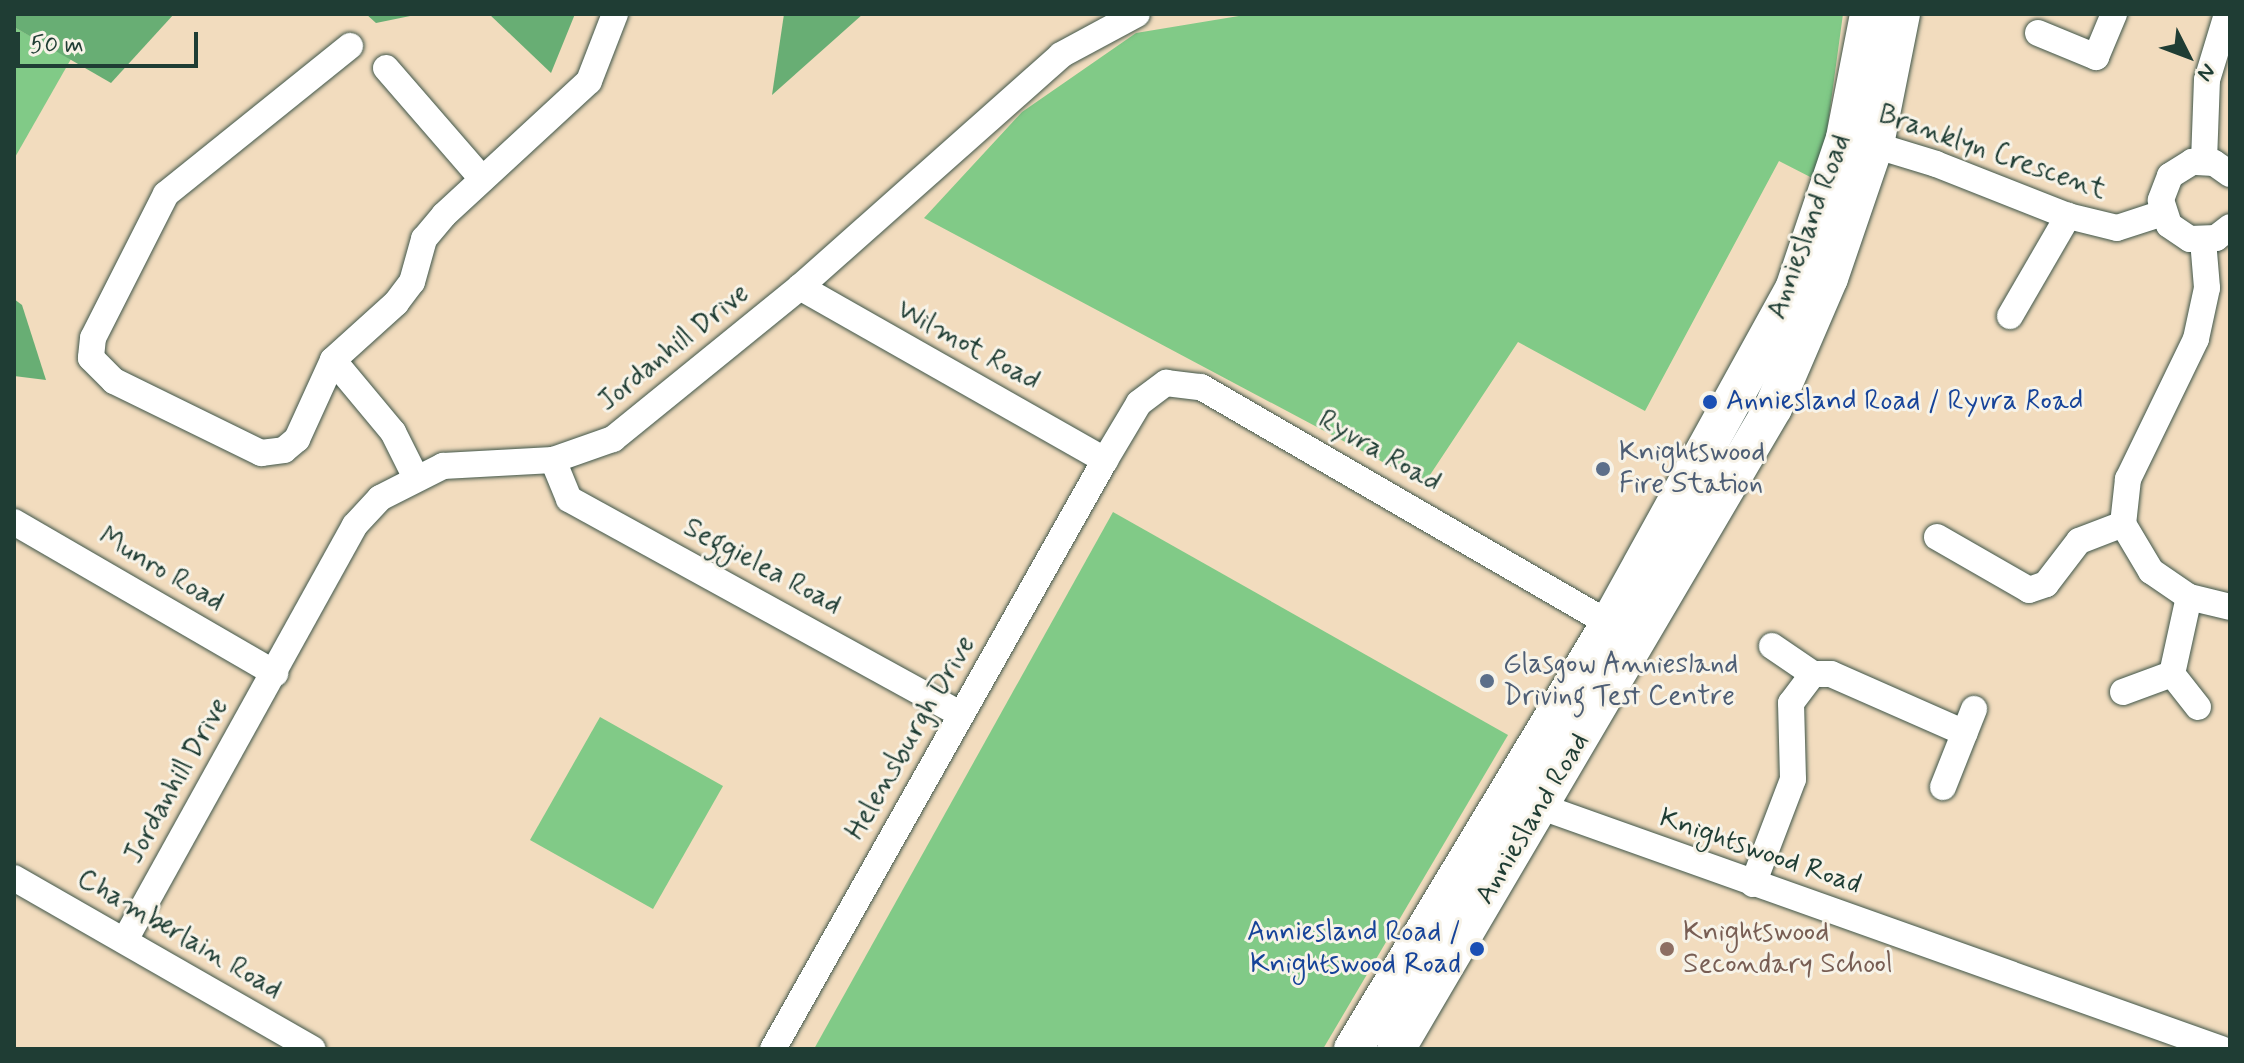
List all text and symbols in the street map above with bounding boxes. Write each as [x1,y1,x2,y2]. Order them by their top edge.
scale bar [20,16,202,66]
north arrow [2148,16,2228,96]
text: 50 m [30,30,84,61]
text: N [2191,57,2221,87]
street label: Branklyn Crescent [1879,100,2105,206]
street label: Anniesland Road [1761,130,1859,324]
street label: Jordanhill Drive [592,277,756,419]
street label: Wilmot Road [891,293,1045,399]
place label: Anniesland Road / Ryvra Road [1726,385,2081,419]
marker: Anniesland Road / Ryvra Road [1701,393,1719,411]
street label: Ryvra Road [1313,404,1445,500]
place label: Knightswood Fire Station [1619,436,1765,502]
marker: Knightswood Fire Station [1594,460,1612,478]
street label: Seggielea Road [677,511,847,623]
street label: Munro Road [92,521,230,619]
street label: Helensburgh Drive [839,631,983,845]
place label: Glasgow Anniesland Driving Test Centre [1503,648,1734,714]
marker: Glasgow Anniesland Driving Test Centre [1478,672,1496,690]
street label: Jordanhill Drive [118,693,236,869]
street label: Anniesland Road [1469,727,1597,911]
street label: Knightswood Road [1655,802,1865,902]
street label: Chamberlain Road [70,863,288,1007]
place label: Anniesland Road / Knightswood Road [1247,916,1461,982]
place label: Knightswood Secondary School [1683,916,1893,982]
marker: Anniesland Road / Knightswood Road [1468,940,1486,958]
marker: Knightswood Secondary School [1658,940,1676,958]

